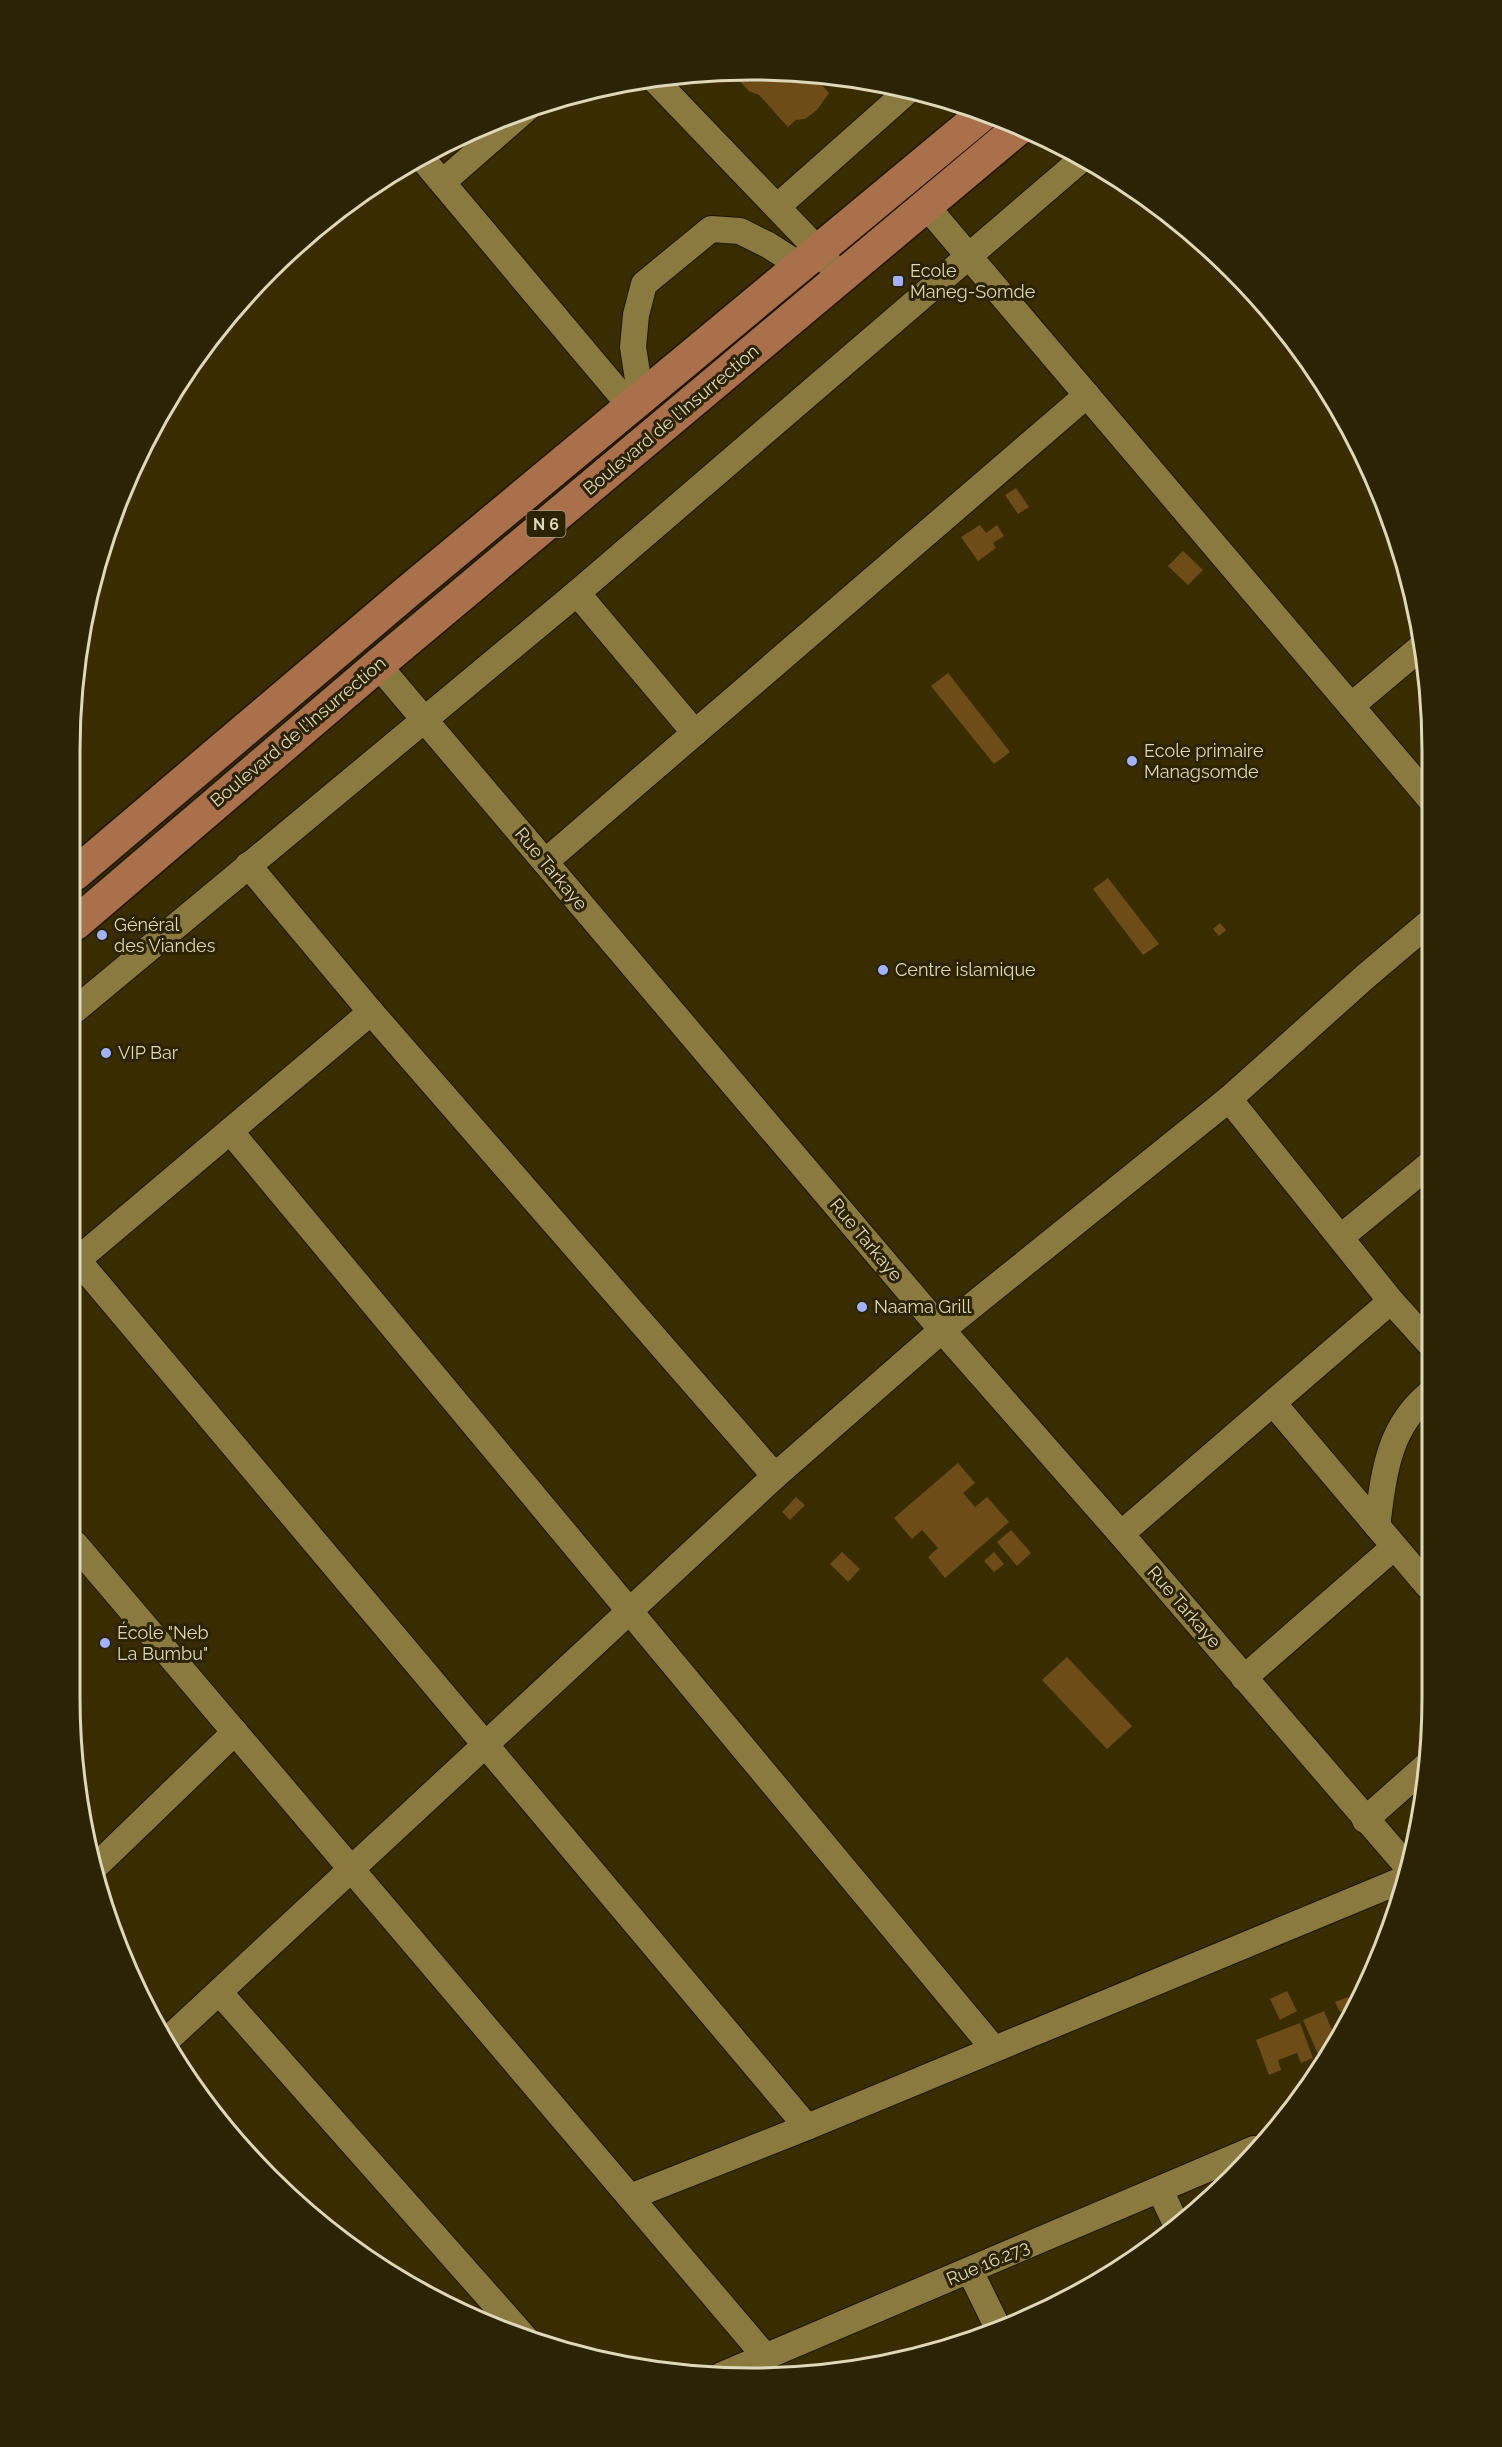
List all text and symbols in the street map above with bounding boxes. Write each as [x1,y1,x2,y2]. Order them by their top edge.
place label: Ecole Maneg-Somde [910,260,1036,302]
marker: Ecole Maneg-Somde [891,274,905,288]
street label: Boulevard de l'Insurrection [579,340,763,499]
road number: N 6 [526,511,566,537]
street label: Boulevard de l'Insurrection [206,652,390,811]
place label: Ecole primaire Managsomde [1144,740,1264,782]
marker: Ecole primaire Managsomde [1125,754,1139,768]
street label: Rue Tarkaye [511,823,592,915]
place label: Général des Viandes [114,914,216,956]
marker: Général des Viandes [95,928,109,942]
place label: Centre islamique [895,959,1036,980]
marker: Centre islamique [876,963,890,977]
place label: VIP Bar [118,1042,179,1063]
marker: VIP Bar [99,1046,113,1060]
street label: Rue Tarkaye [826,1194,907,1286]
place label: Naama Grill [874,1296,971,1317]
marker: Naama Grill [855,1300,869,1314]
street label: Rue Tarkaye [1143,1562,1226,1652]
place label: École "Neb La Bumbu" [117,1621,209,1664]
marker: École "Neb La Bumbu" [98,1636,112,1650]
street label: Rue 16.273 [943,2236,1032,2289]

